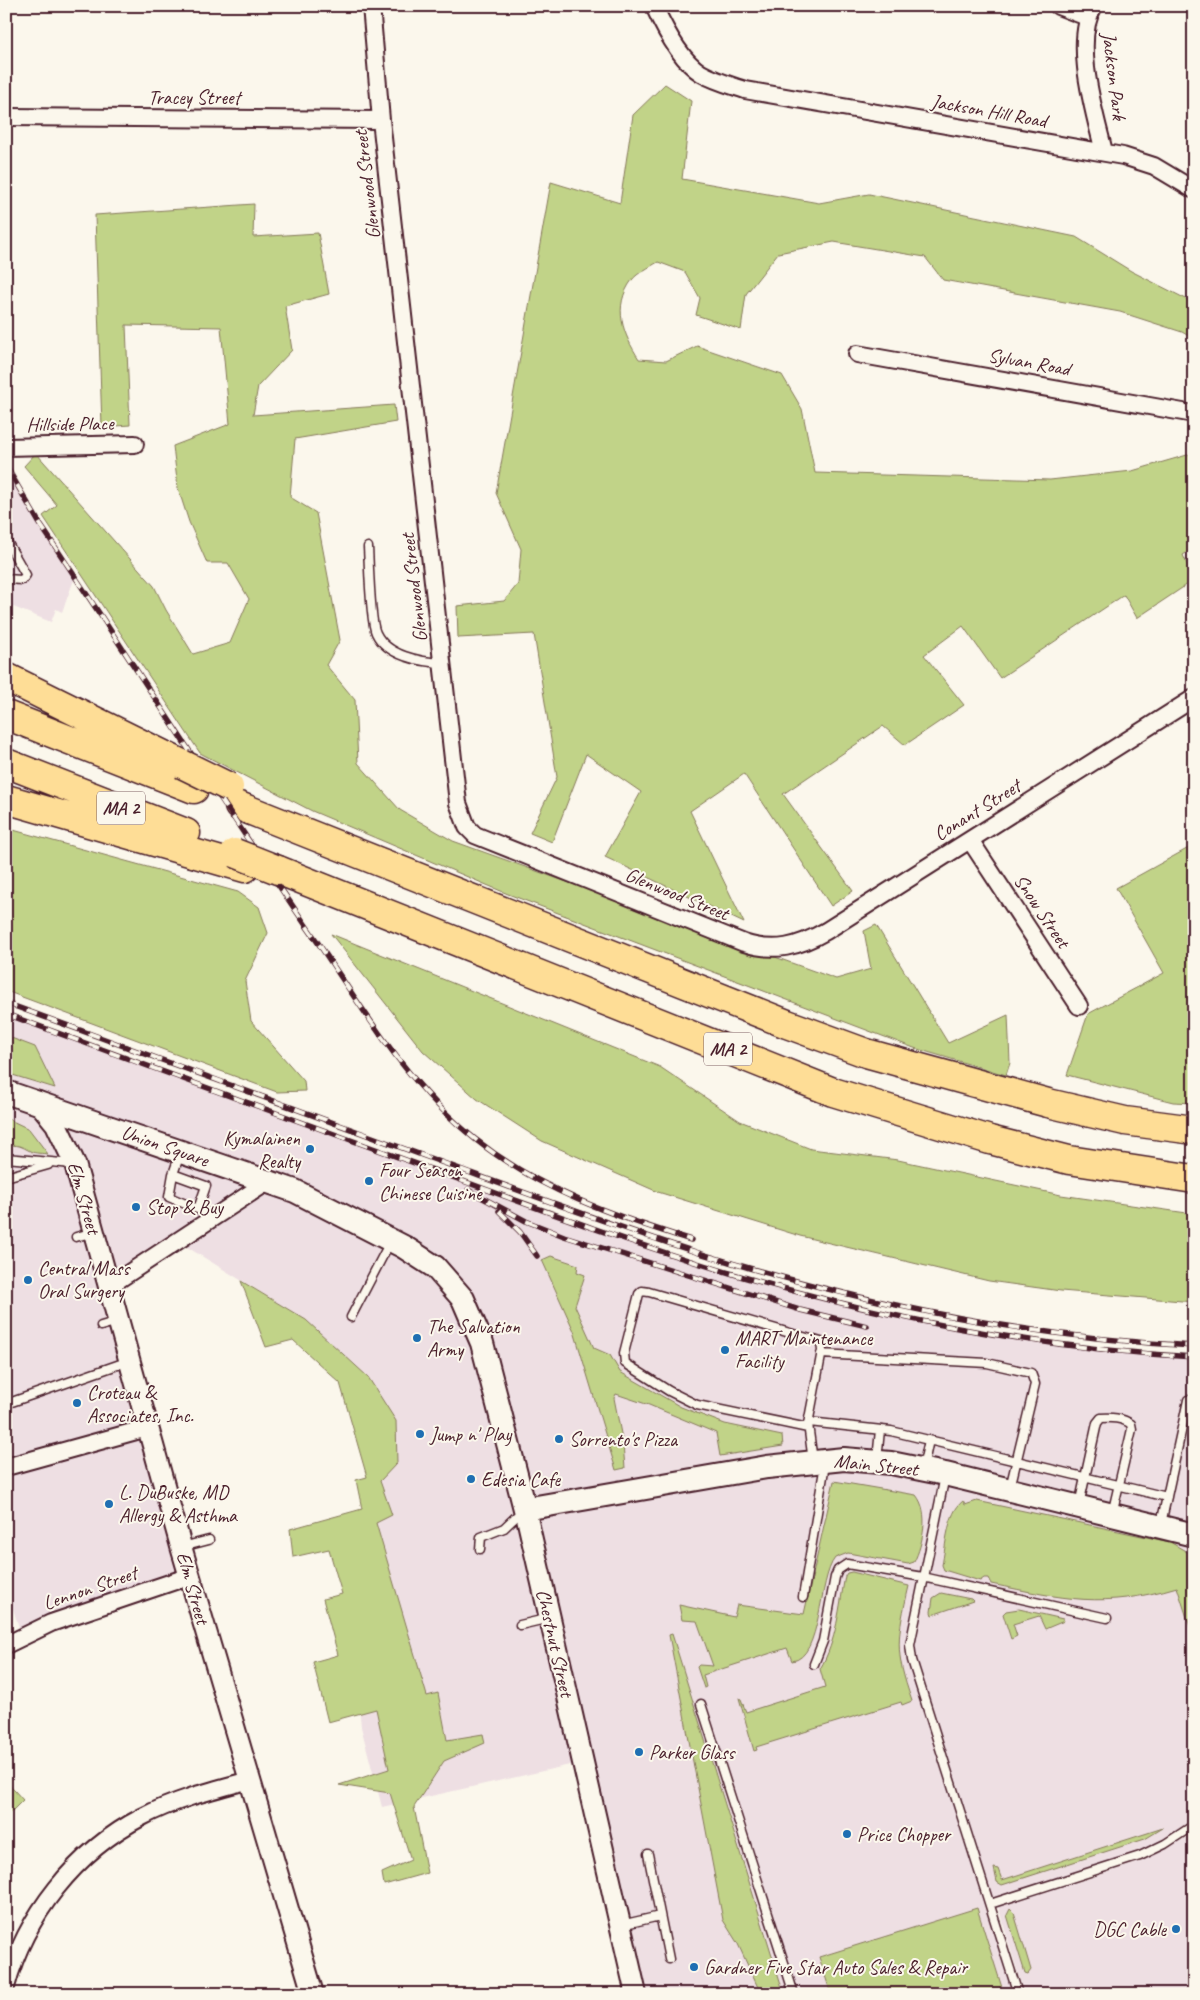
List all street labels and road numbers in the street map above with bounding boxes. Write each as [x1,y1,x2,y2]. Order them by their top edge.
street label: Jackson Park [1096,30,1132,123]
street label: Tracey Street [148,85,243,110]
street label: Jackson Hill Road [929,88,1052,134]
street label: Glenwood Street [348,127,386,241]
street label: Sylvan Road [986,343,1075,382]
street label: Hillside Place [26,411,115,437]
street label: Glenwood Street [395,530,433,644]
street label: Conant Street [929,772,1028,846]
road number: MA 2 [97,791,145,824]
street label: Glenwood Street [622,862,734,927]
street label: Snow Street [1008,869,1077,955]
road number: MA 2 [704,1032,752,1066]
street label: Union Square [118,1119,213,1173]
street label: Elm Street [62,1159,107,1239]
street label: Main Street [833,1448,921,1482]
street label: Elm Street [171,1549,216,1629]
street label: Lennon Street [40,1559,143,1616]
street label: Chestnut Street [530,1587,580,1702]

